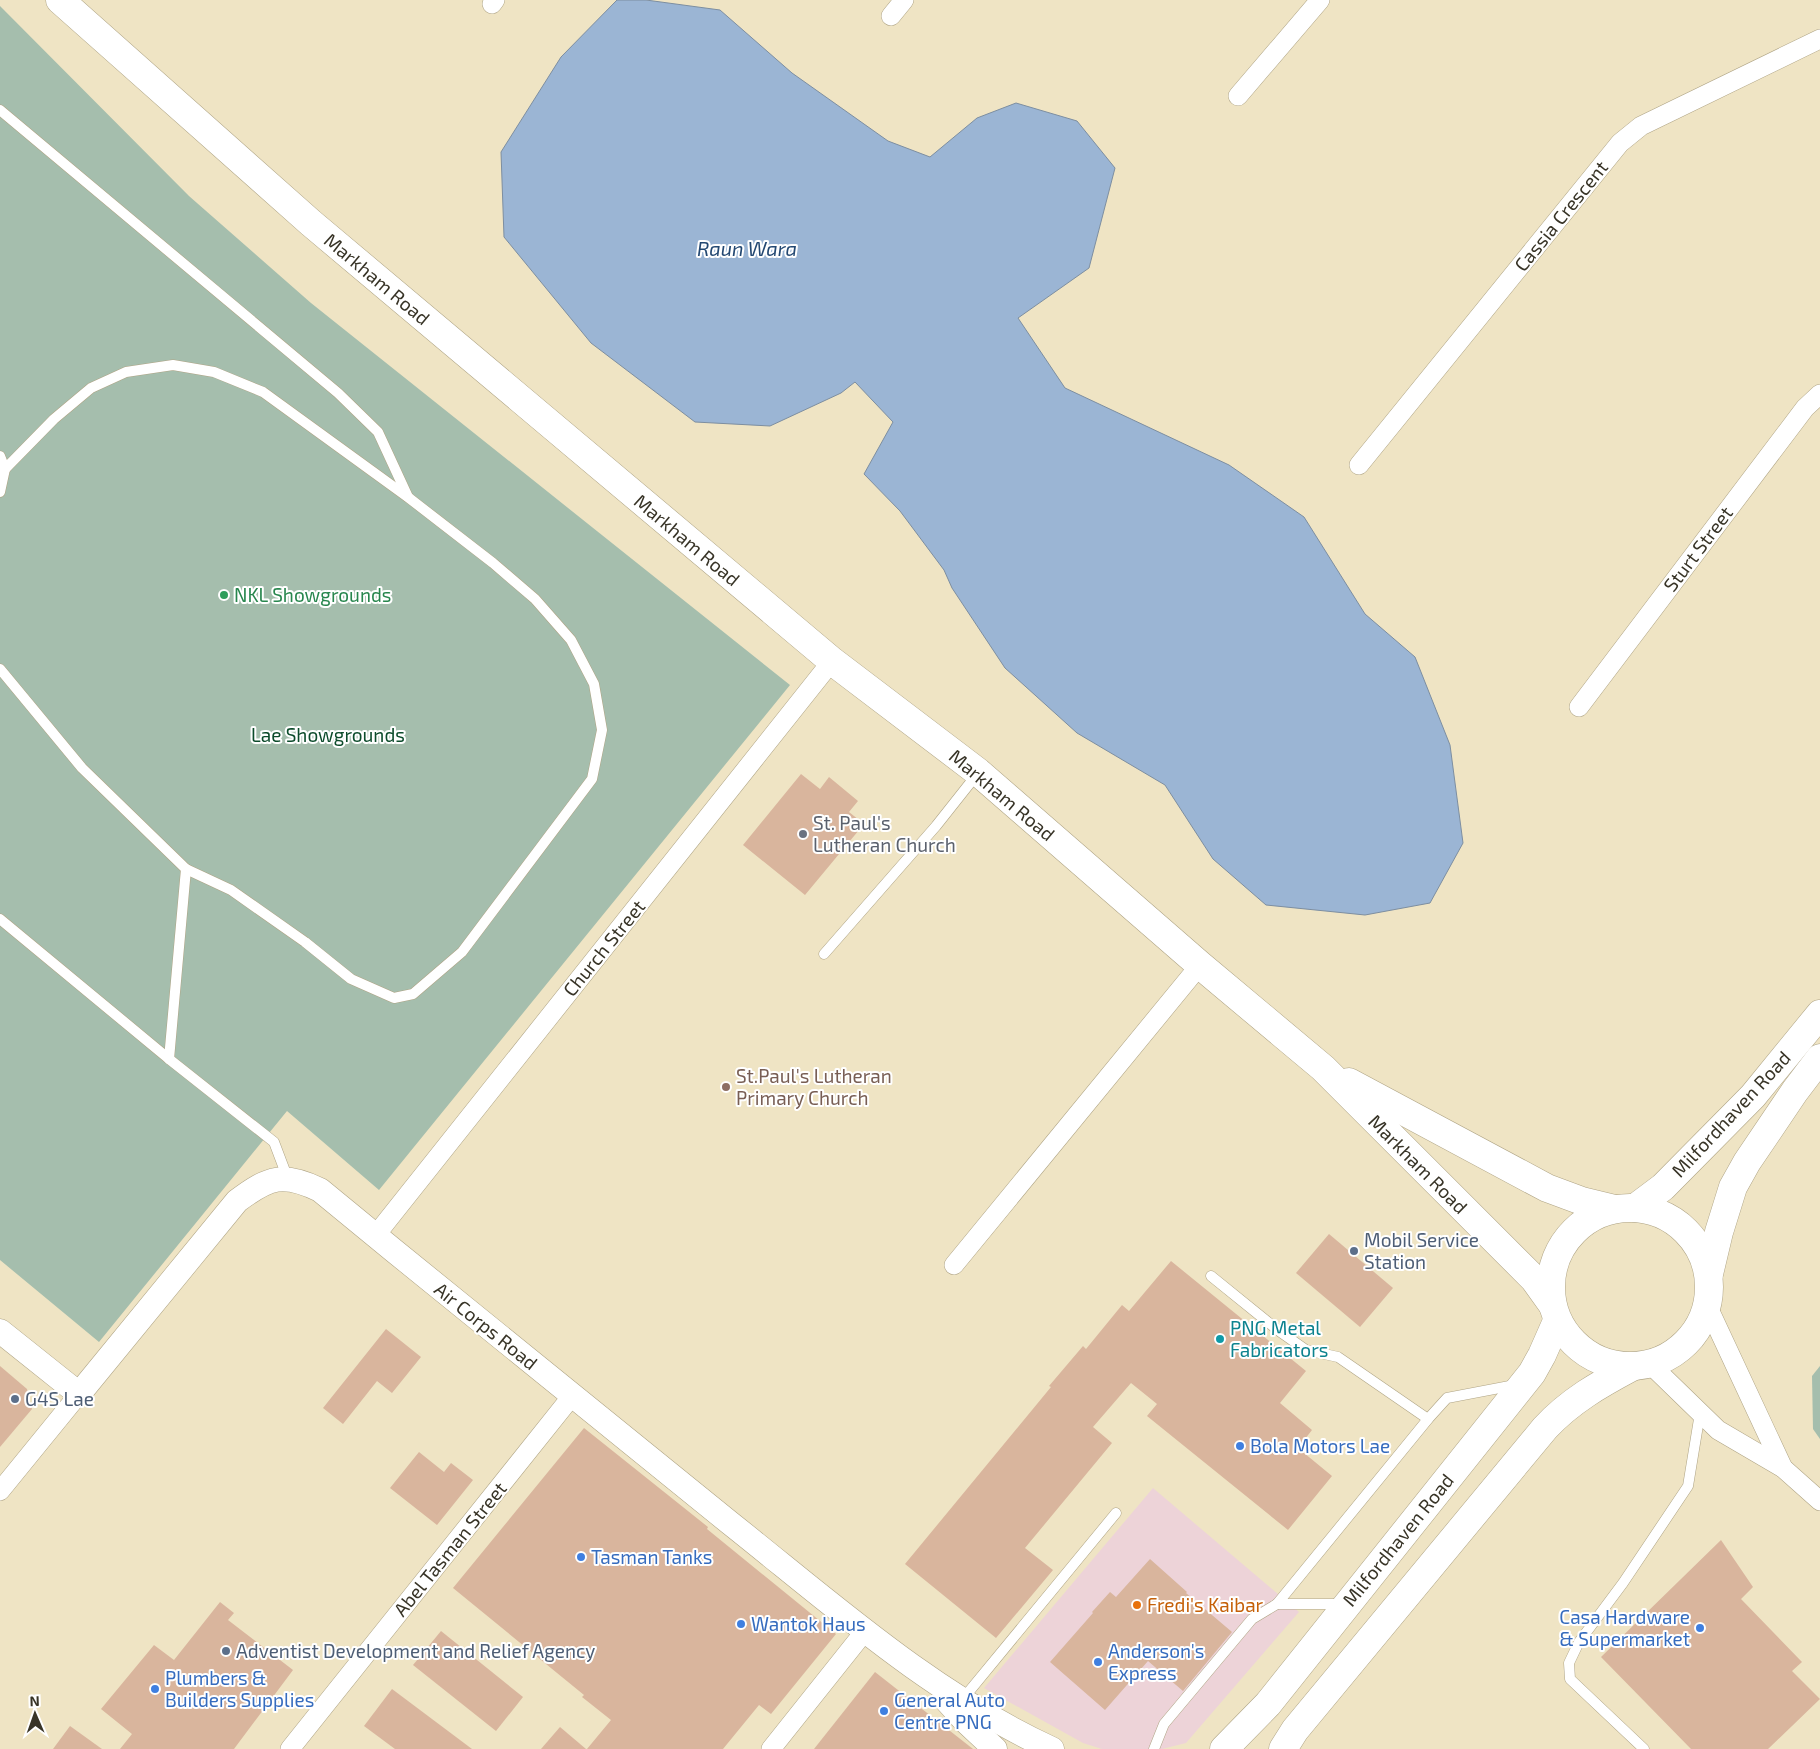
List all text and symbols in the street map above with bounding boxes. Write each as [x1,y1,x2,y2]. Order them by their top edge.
street label: Cassia Crescent [1509,156,1612,276]
street label: Markham Road [320,228,435,329]
water label: Raun Wara [697,236,797,260]
street label: Markham Road [630,489,745,590]
street label: Sturt Street [1658,502,1737,596]
place label: NKL Showgrounds [234,583,391,606]
marker: NKL Showgrounds [218,589,230,601]
park label: Lae Showgrounds [251,723,405,746]
street label: Markham Road [945,744,1060,845]
place label: St. Paul's Lutheran Church [813,811,956,856]
marker: St. Paul's Lutheran Church [797,828,809,840]
street label: Church Street [558,895,650,1001]
street label: Milfordhaven Road [1666,1046,1795,1181]
place label: St.Paul's Lutheran Primary Church [736,1064,892,1109]
marker: St.Paul's Lutheran Primary Church [720,1081,732,1093]
street label: Markham Road [1364,1109,1473,1218]
place label: Mobil Service Station [1364,1228,1479,1273]
marker: Mobil Service Station [1348,1245,1360,1257]
street label: Air Corps Road [430,1277,542,1374]
place label: PNG Metal Fabricators [1230,1316,1328,1361]
marker: PNG Metal Fabricators [1214,1333,1226,1345]
place label: G4S Lae [25,1387,94,1410]
marker: G4S Lae [9,1393,21,1405]
place label: Bola Motors Lae [1250,1434,1390,1457]
marker: Bola Motors Lae [1234,1440,1246,1452]
street label: Milfordhaven Road [1337,1469,1458,1611]
street label: Abel Tasman Street [388,1477,511,1621]
place label: Tasman Tanks [591,1545,712,1568]
marker: Tasman Tanks [575,1551,587,1563]
place label: Fredi's Kaibar [1147,1593,1264,1616]
marker: Fredi's Kaibar [1131,1599,1143,1611]
place label: Casa Hardware & Supermarket [1559,1605,1690,1650]
place label: Wantok Haus [751,1612,866,1635]
marker: Wantok Haus [735,1618,747,1630]
marker: Casa Hardware & Supermarket [1694,1622,1706,1634]
place label: Adventist Development and Relief Agency [236,1639,595,1662]
place label: Anderson's Express [1108,1639,1204,1684]
marker: Adventist Development and Relief Agency [220,1645,232,1657]
marker: Anderson's Express [1092,1656,1104,1668]
place label: Plumbers & Builders Supplies [165,1666,314,1711]
marker: Plumbers & Builders Supplies [149,1683,161,1695]
place label: General Auto Centre PNG [894,1688,1005,1733]
north arrow [10,1689,60,1739]
text: N [29,1692,40,1709]
marker: General Auto Centre PNG [878,1705,890,1717]

